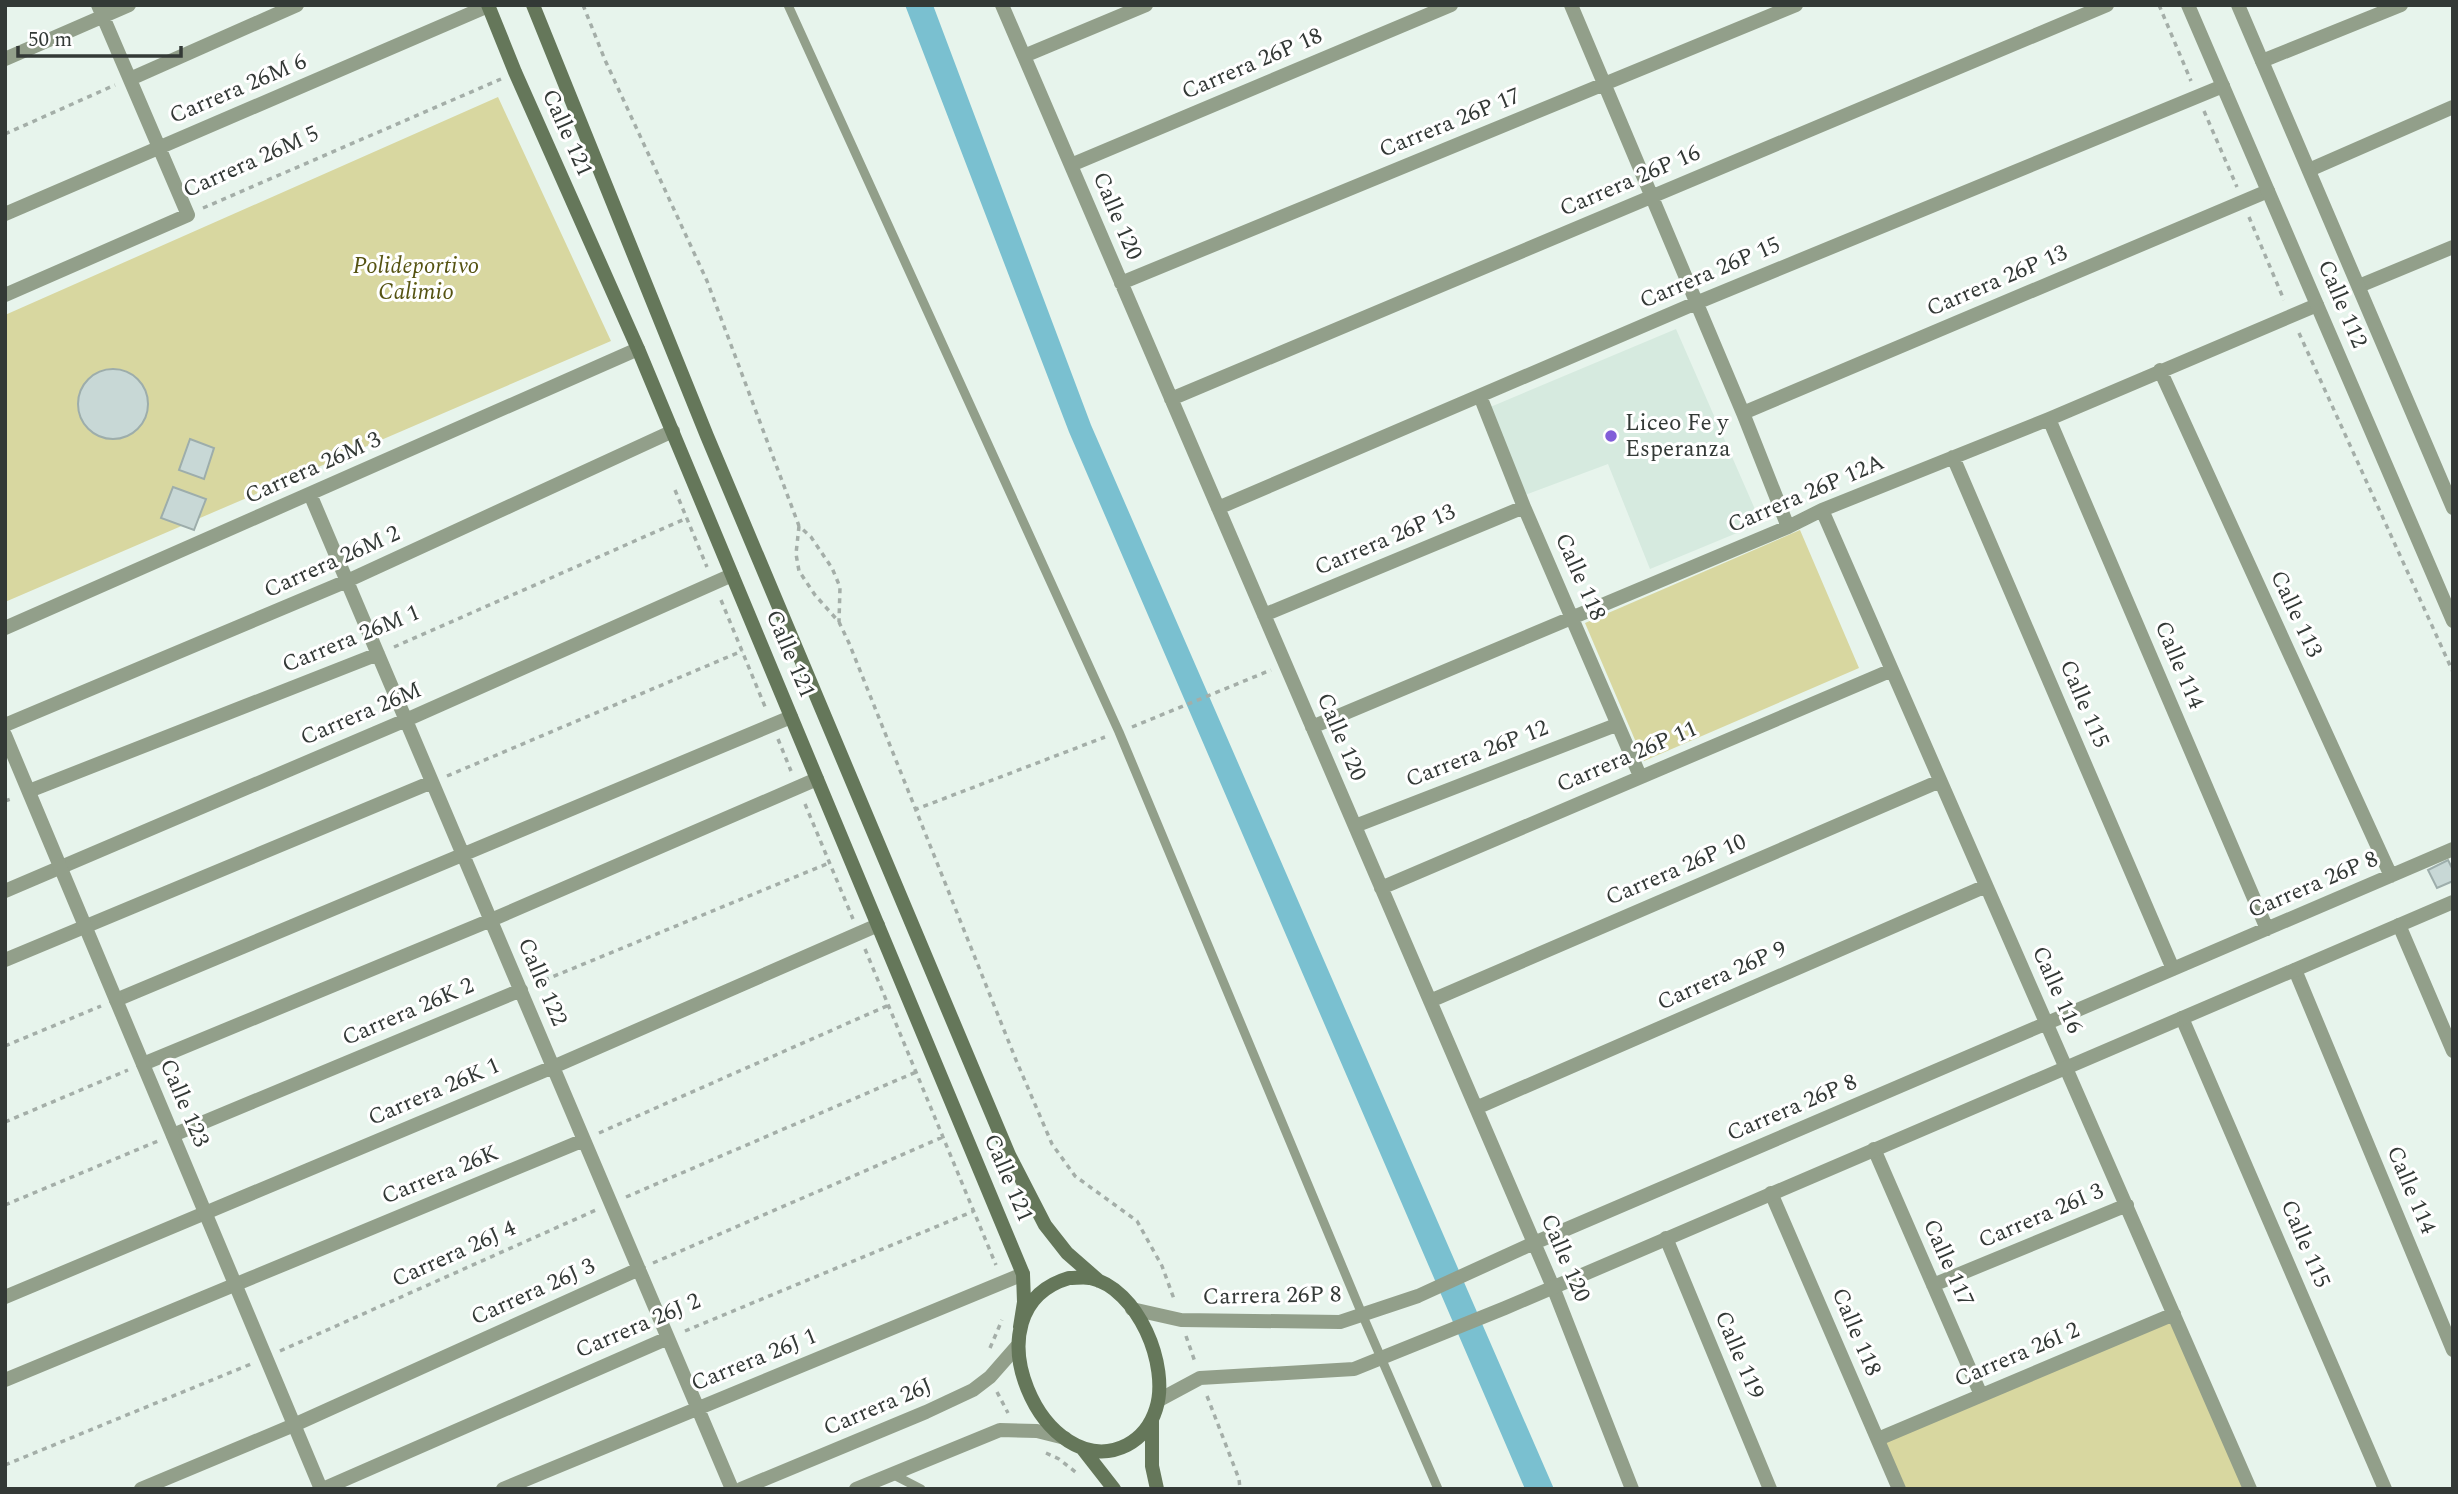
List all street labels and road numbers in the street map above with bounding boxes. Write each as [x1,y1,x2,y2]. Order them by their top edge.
street label: Carrera 26P 18 [1176,19,1328,109]
street label: Carrera 26M 6 [164,44,312,134]
street label: Carrera 26P 17 [1374,79,1526,167]
street label: Calle 121 [532,84,602,182]
street label: Carrera 26M 5 [177,116,325,208]
street label: Carrera 26P 16 [1554,136,1706,226]
street label: Calle 120 [1083,166,1151,266]
street label: Carrera 26P 15 [1634,228,1786,318]
street label: Carrera 26P 13 [1921,236,2073,326]
street label: Calle 112 [2308,254,2376,354]
street label: Carrera 26M 3 [239,422,387,514]
street label: Carrera 26P 12A [1722,445,1890,543]
street label: Carrera 26P 13 [1309,495,1461,585]
street label: Carrera 26M 2 [258,516,406,608]
street label: Calle 118 [1545,528,1615,626]
street label: Calle 113 [2261,565,2331,663]
street label: Carrera 26M 1 [277,595,425,683]
street label: Calle 121 [756,604,824,704]
street label: Calle 114 [2145,615,2213,715]
street label: Calle 115 [2050,654,2118,754]
street label: Carrera 26M [295,673,427,755]
street label: Calle 120 [1307,687,1375,787]
street label: Carrera 26P 12 [1401,711,1553,797]
street label: Carrera 26P 11 [1551,712,1703,802]
street label: Carrera 26P 10 [1600,825,1752,915]
street label: Carrera 26P 8 [2242,842,2384,928]
street label: Calle 122 [508,932,576,1032]
street label: Carrera 26P 9 [1652,932,1792,1020]
street label: Calle 116 [2022,941,2092,1039]
street label: Carrera 26K 2 [337,968,479,1056]
street label: Carrera 26K 1 [363,1048,505,1136]
street label: Calle 123 [150,1053,218,1153]
street label: Carrera 26P 8 [1721,1065,1863,1151]
street label: Calle 121 [974,1128,1042,1228]
street label: Carrera 26K [376,1136,504,1214]
street label: Calle 114 [2377,1140,2445,1240]
street label: Carrera 26I 3 [1973,1174,2109,1258]
street label: Calle 115 [2271,1194,2339,1294]
street label: Calle 120 [1531,1208,1599,1308]
street label: Carrera 26J 4 [386,1211,522,1297]
street label: Calle 117 [1913,1214,1983,1312]
street label: Carrera 26J 3 [465,1249,601,1335]
street label: Carrera 26P 8 [1202,1277,1342,1315]
street label: Calle 118 [1822,1282,1890,1382]
street label: Carrera 26J 2 [570,1284,706,1368]
street label: Calle 119 [1705,1305,1773,1405]
street label: Carrera 26I 2 [1949,1313,2085,1397]
street label: Carrera 26J 1 [686,1319,822,1401]
street label: Carrera 26J [818,1368,938,1446]

